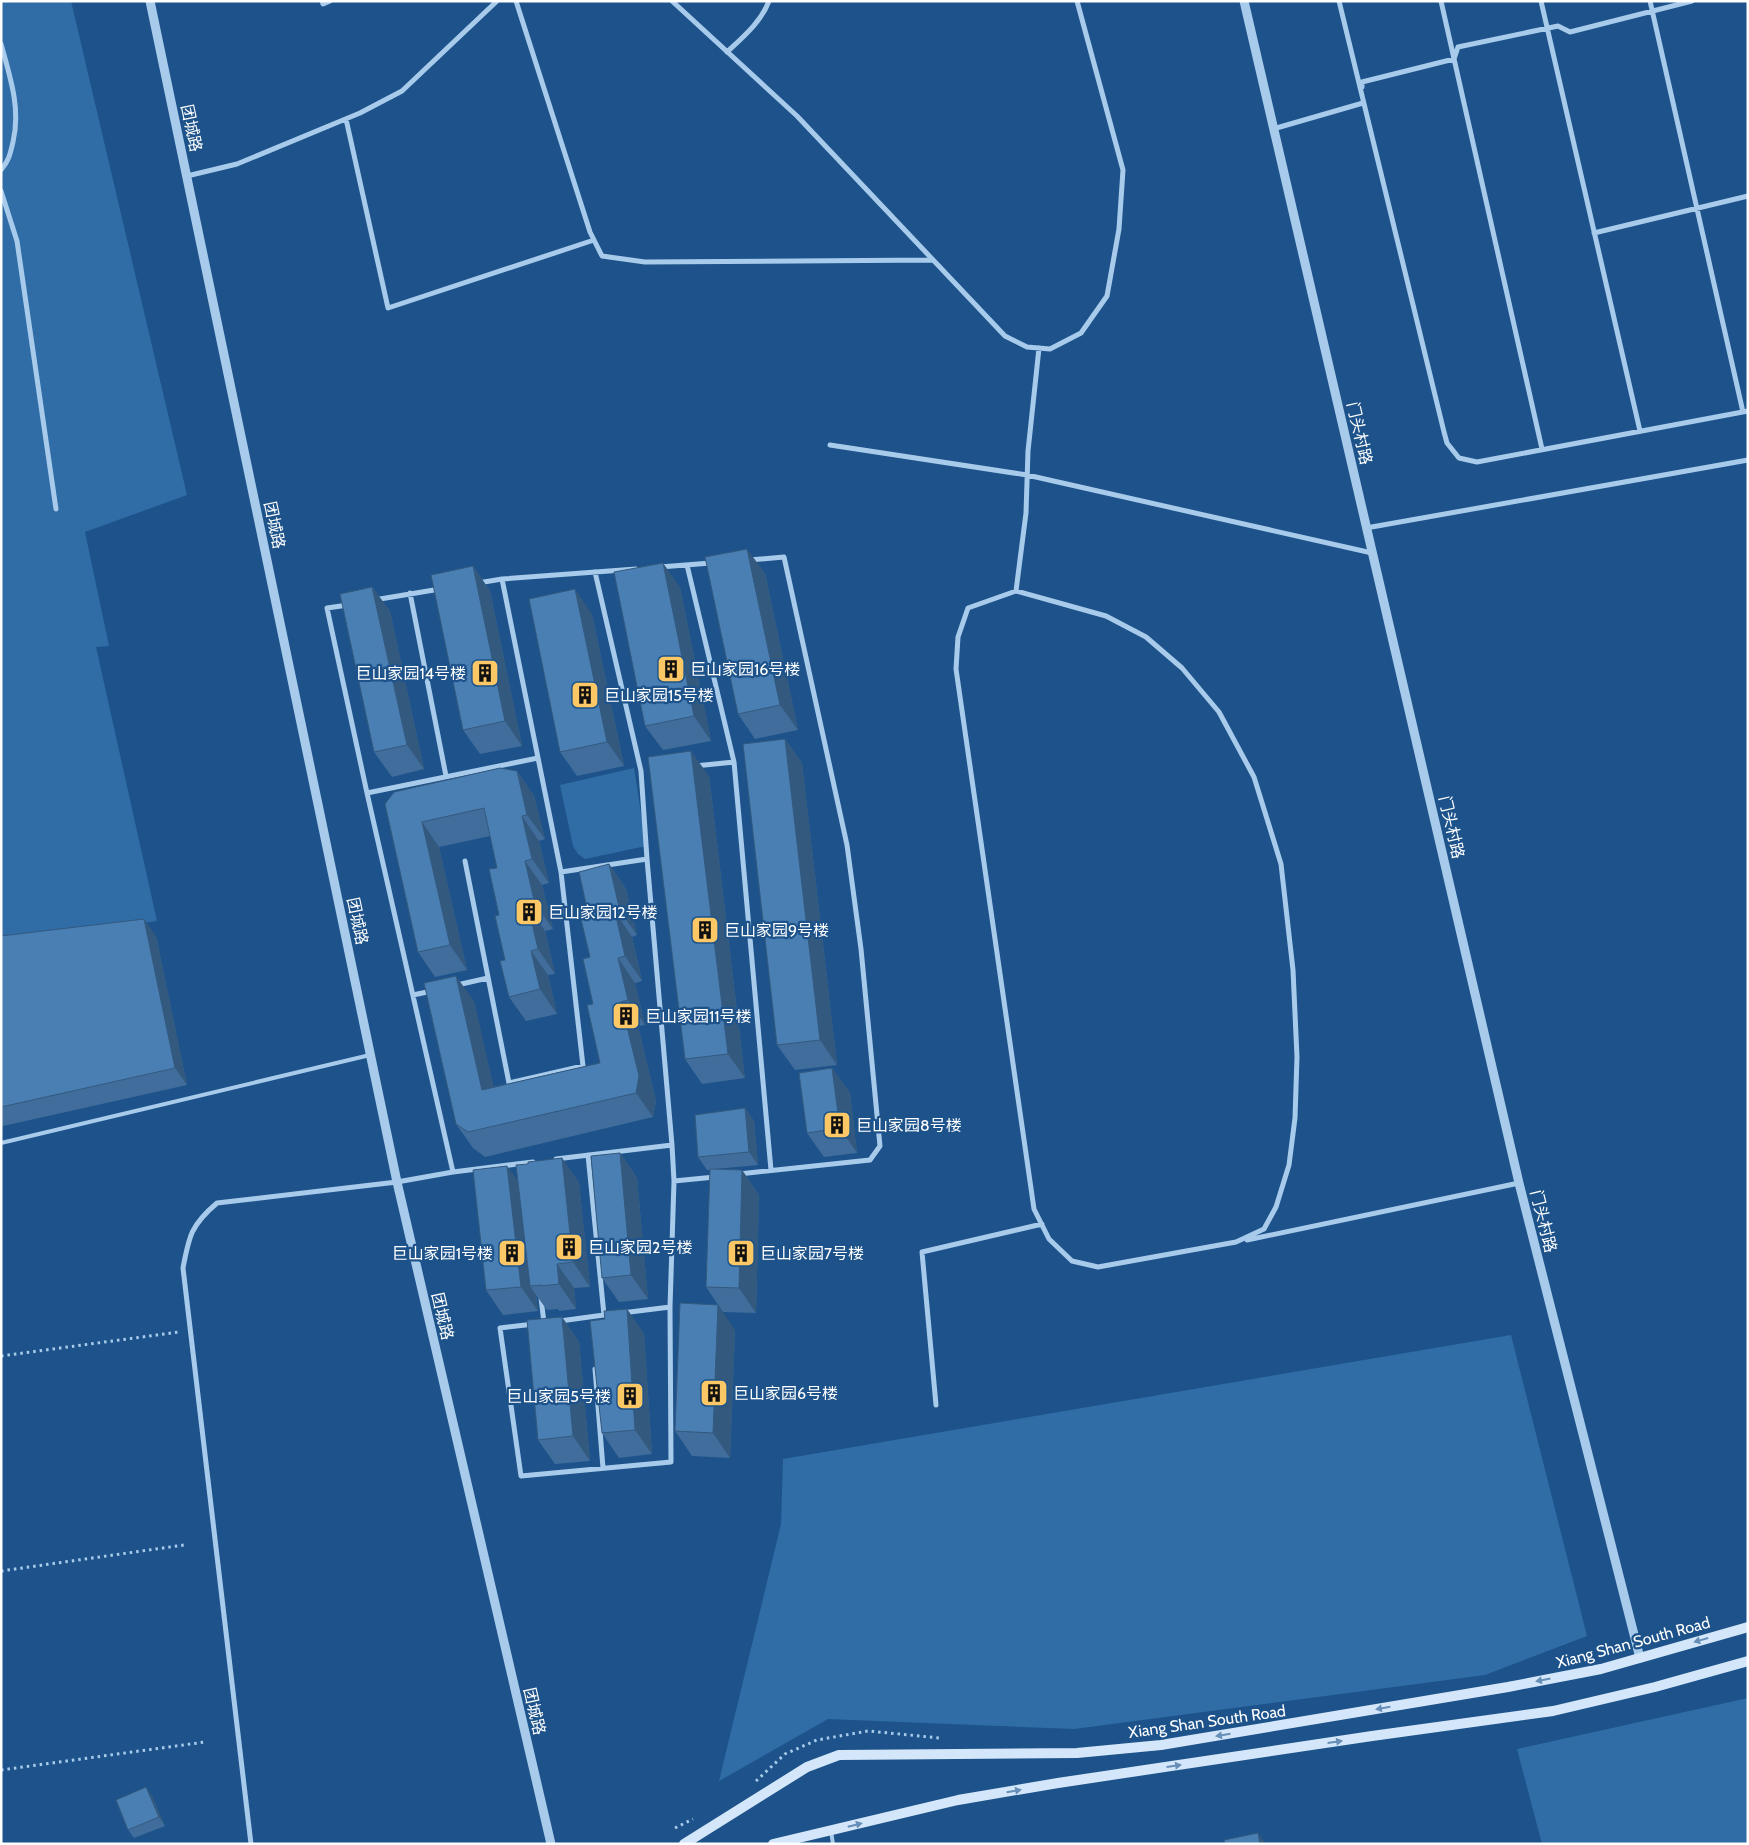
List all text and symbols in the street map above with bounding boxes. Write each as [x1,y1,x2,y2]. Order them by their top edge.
street label: 团城路 [177,103,206,154]
street label: 门头村路 [1343,400,1376,466]
street label: 团城路 [260,500,289,551]
building icon: 巨山家园16号楼 [656,654,686,684]
building icon: 巨山家园14号楼 [470,658,500,688]
place label: 巨山家园16号楼 [690,660,800,679]
place label: 巨山家园14号楼 [356,664,466,683]
building icon: 巨山家园15号楼 [570,680,600,710]
place label: 巨山家园15号楼 [604,686,714,705]
street label: 门头村路 [1435,794,1468,860]
street label: 团城路 [343,896,372,947]
building icon: 巨山家园12号楼 [514,897,544,927]
place label: 巨山家园12号楼 [548,903,658,922]
building icon: 巨山家园9号楼 [690,915,720,945]
place label: 巨山家园9号楼 [724,921,829,940]
building icon: 巨山家园11号楼 [611,1001,641,1031]
place label: 巨山家园11号楼 [645,1007,751,1026]
building icon: 巨山家园8号楼 [822,1110,852,1140]
place label: 巨山家园8号楼 [856,1116,962,1135]
street label: 门头村路 [1527,1188,1560,1254]
building icon: 巨山家园2号楼 [554,1232,584,1262]
building icon: 巨山家园1号楼 [497,1238,527,1268]
place label: 巨山家园2号楼 [588,1238,692,1257]
building icon: 巨山家园7号楼 [726,1238,756,1268]
place label: 巨山家园1号楼 [392,1244,493,1263]
place label: 巨山家园7号楼 [760,1244,864,1263]
street label: 团城路 [428,1291,457,1342]
building icon: 巨山家园6号楼 [699,1378,729,1408]
building icon: 巨山家园5号楼 [615,1381,645,1411]
place label: 巨山家园6号楼 [733,1384,838,1403]
place label: 巨山家园5号楼 [506,1387,611,1406]
street label: Xiang Shan South Road [1554,1613,1712,1672]
one-way arrow [1693,1636,1708,1644]
one-way arrow [1535,1676,1551,1684]
street label: 团城路 [520,1686,549,1737]
street label: Xiang Shan South Road [1127,1701,1287,1742]
one-way arrow [1375,1704,1391,1712]
one-way arrow [1215,1731,1231,1739]
one-way arrow [1327,1737,1343,1745]
one-way arrow [1167,1761,1183,1769]
one-way arrow [1006,1786,1022,1794]
one-way arrow [848,1821,863,1829]

